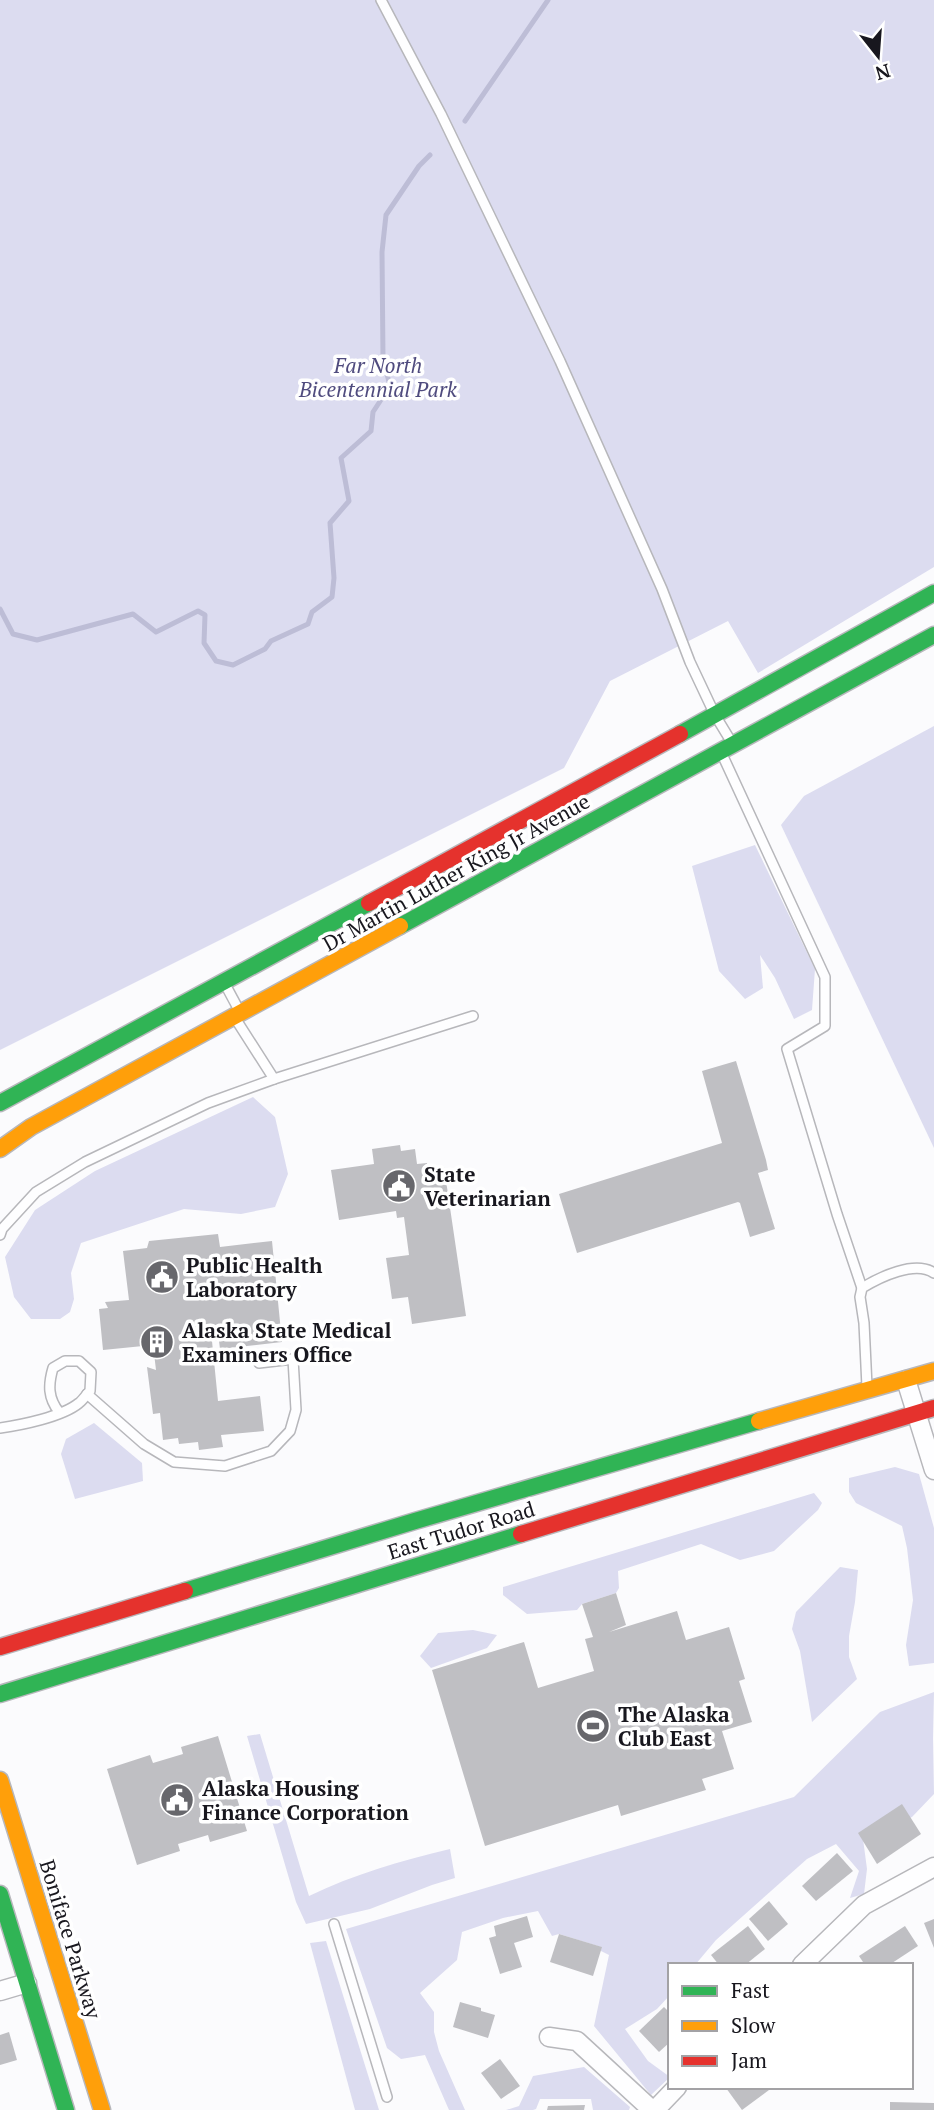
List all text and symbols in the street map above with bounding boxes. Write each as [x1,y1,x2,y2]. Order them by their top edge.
north arrow [843,21,913,91]
text: N [872,59,894,87]
park label: Far North Bicentennial Park [298,351,458,403]
street label: Dr Martin Luther King Jr Avenue [317,787,595,957]
place label: State Veterinarian [424,1160,551,1212]
public building icon: State Veterinarian [380,1167,418,1205]
place label: Public Health Laboratory [186,1251,323,1303]
public building icon: Public Health Laboratory [143,1258,181,1296]
place label: Alaska State Medical Examiners Office [182,1316,391,1368]
building icon: Alaska State Medical Examiners Office [138,1323,176,1361]
street label: East Tudor Road [384,1494,538,1566]
place label: The Alaska Club East [618,1700,730,1752]
sports icon: The Alaska Club East [574,1707,612,1745]
place label: Alaska Housing Finance Corporation [202,1774,409,1826]
public building icon: Alaska Housing Finance Corporation [158,1781,196,1819]
street label: Boniface Parkway [34,1856,109,2022]
legend [668,1963,913,2089]
text: Fast [731,1976,770,2004]
text: Slow [731,2011,776,2039]
text: Jam [731,2046,767,2074]

